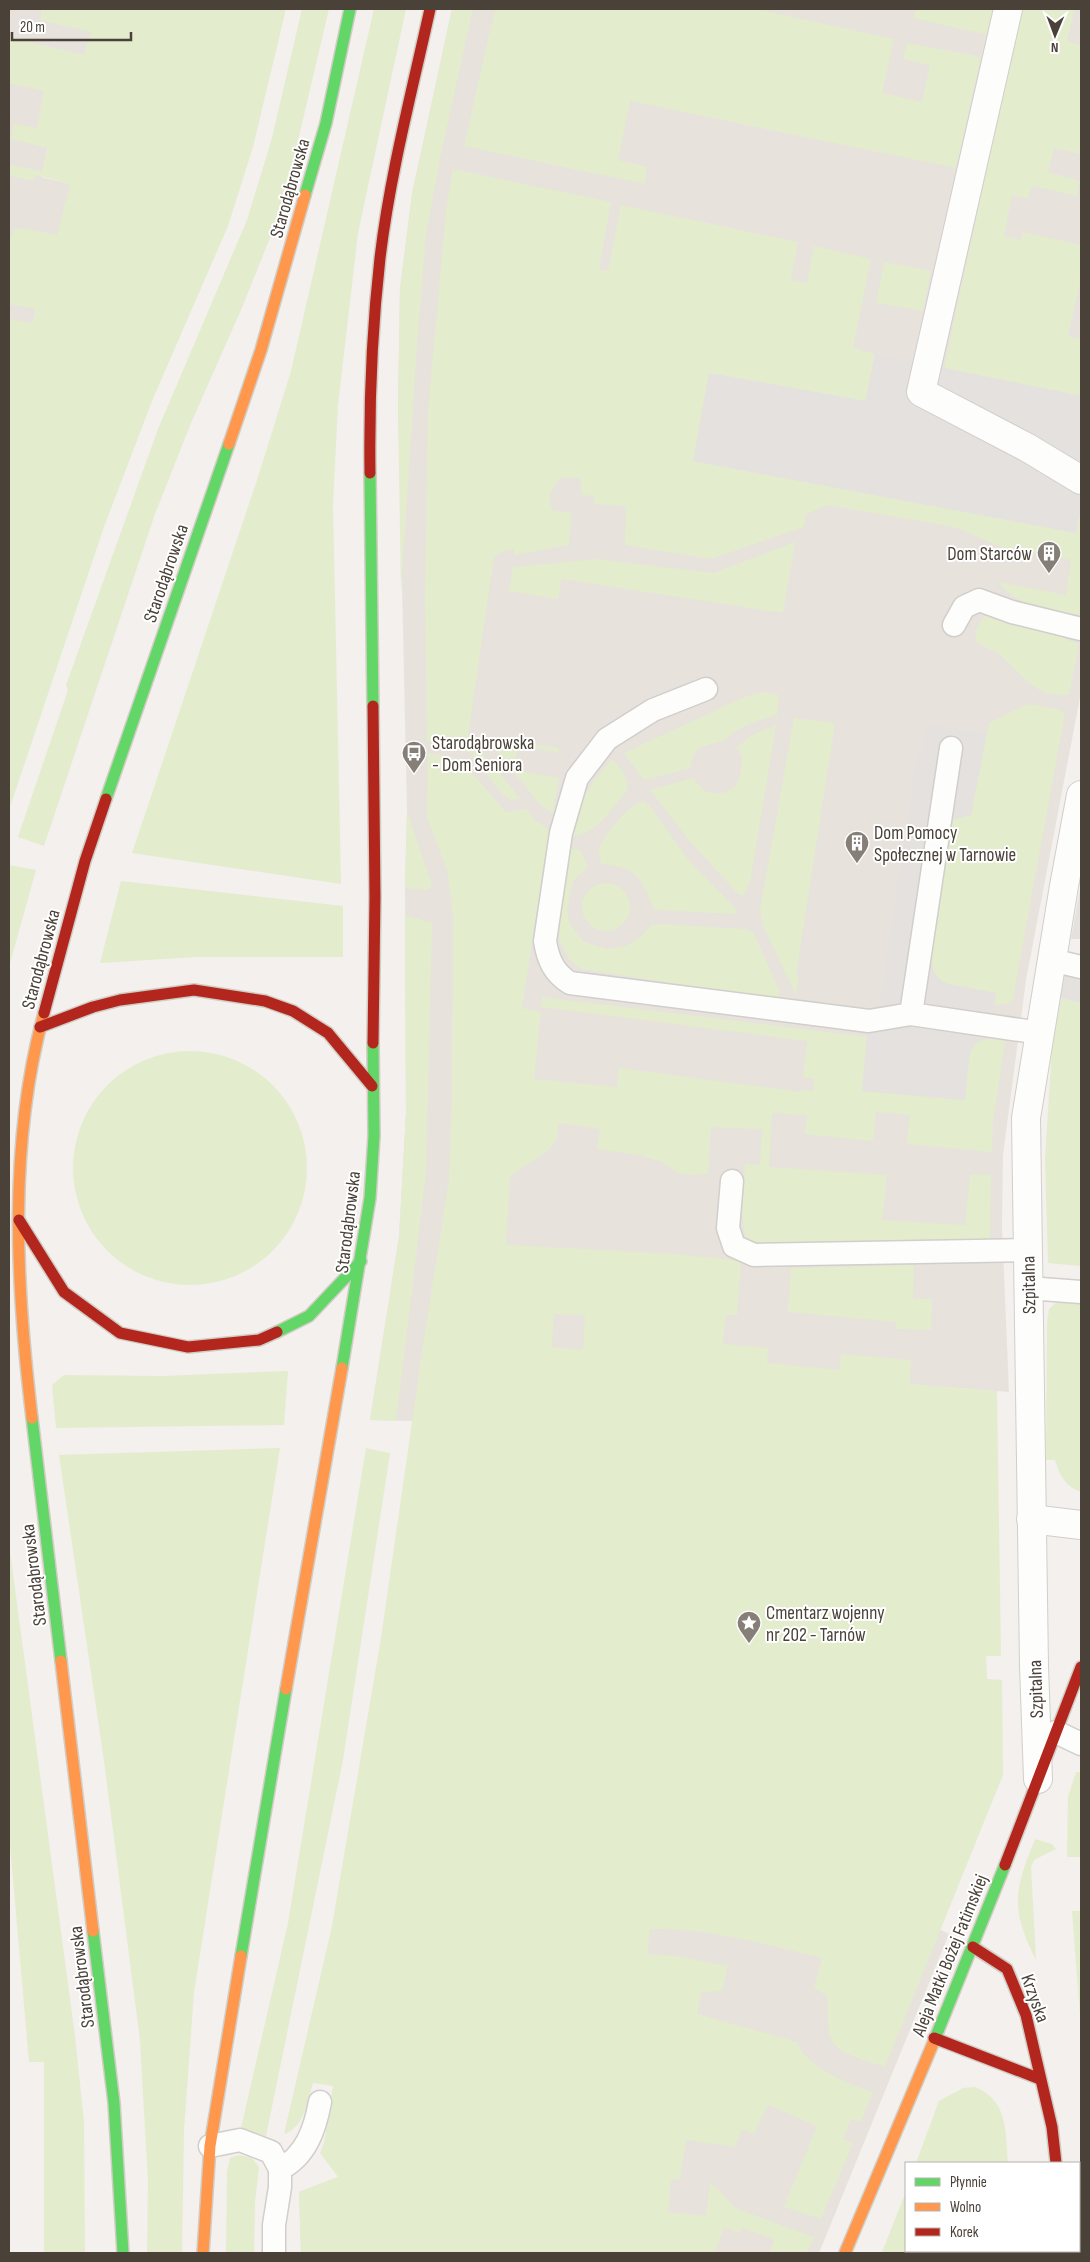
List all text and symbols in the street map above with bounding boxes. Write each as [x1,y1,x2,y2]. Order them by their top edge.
scale bar [12,10,131,42]
north arrow [1030,10,1080,60]
text: 20 m [20,18,45,37]
text: N [1051,39,1059,56]
street label: Starodąbrowska [265,136,316,241]
street label: Starodąbrowska [139,521,194,626]
building icon: Dom Starców [1036,540,1062,574]
place label: Dom Starców [947,543,1032,566]
place label: Starodąbrowska - Dom Seniora [432,732,534,777]
bus stop icon: Starodąbrowska - Dom Seniora [401,740,427,774]
place label: Dom Pomocy Społecznej w Tarnowie [874,822,1016,867]
building icon: Dom Pomocy Społecznej w Tarnowie [844,830,870,864]
street label: Starodąbrowska [17,907,66,1012]
street label: Starodąbrowska [331,1170,366,1274]
street label: Szpitalna [1017,1256,1042,1314]
street label: Starodąbrowska [17,1523,52,1627]
place label: Cmentarz wojenny nr 202 - Tarnów [766,1602,885,1647]
place icon: Cmentarz wojenny nr 202 - Tarnów [736,1610,762,1644]
street label: Szpitalna [1024,1659,1049,1718]
street label: Aleja Matki Bożej Fatimskiej [907,1871,993,2041]
street label: Starodąbrowska [65,1925,100,2029]
street label: Krzyska [1015,1971,1054,2026]
legend [905,2162,1080,2252]
text: Płynnie [950,2173,987,2192]
text: Wolno [950,2198,981,2217]
text: Korek [950,2223,979,2242]

